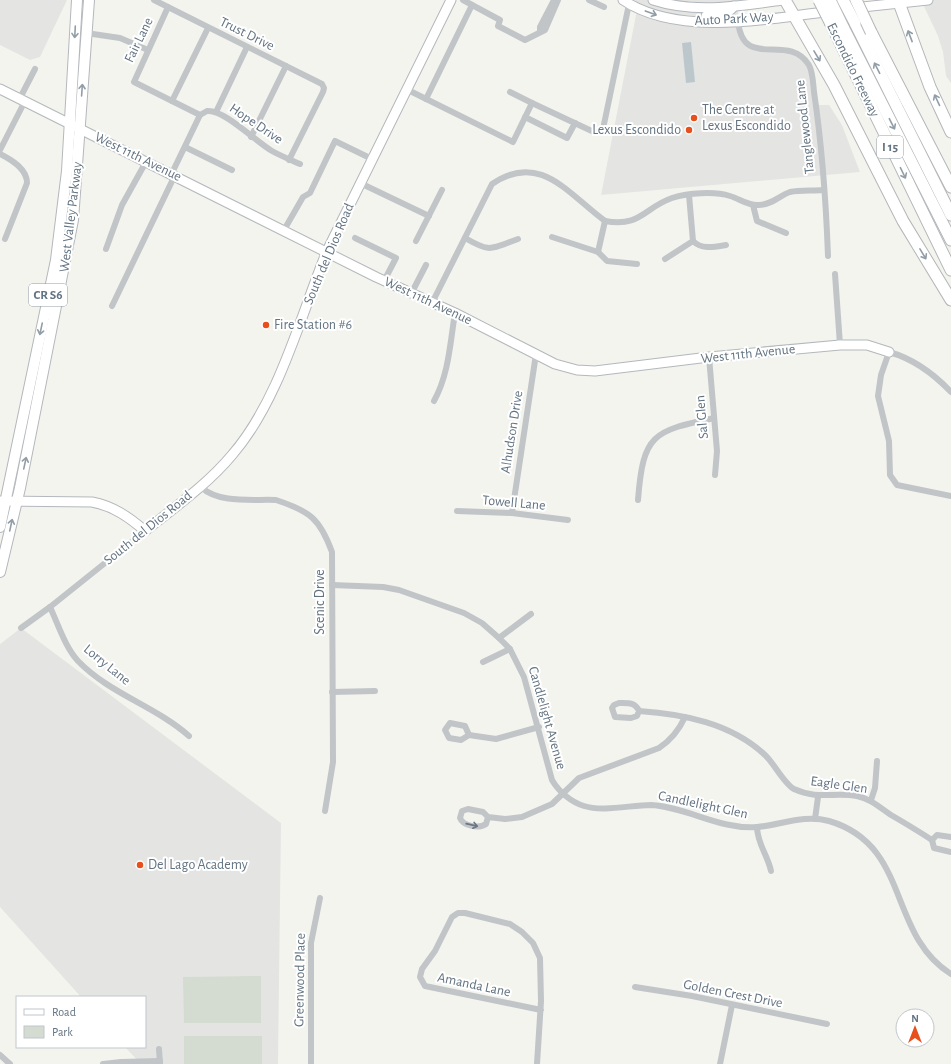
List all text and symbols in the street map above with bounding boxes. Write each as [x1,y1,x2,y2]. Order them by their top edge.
one-way arrow [645,10,657,18]
street label: Auto Park Way [694,10,774,28]
street label: Fair Lane [122,15,156,65]
street label: Trust Drive [218,15,276,53]
street label: Escondido Freeway [824,21,882,119]
one-way arrow [71,25,79,38]
one-way arrow [906,31,914,43]
one-way arrow [813,50,821,61]
one-way arrow [873,62,880,74]
street label: Tanglewood Lane [793,79,817,175]
one-way arrow [79,84,86,97]
one-way arrow [933,95,940,107]
street label: Hope Drive [227,101,285,147]
place label: The Centre at Lexus Escondido [702,103,791,133]
marker: The Centre at Lexus Escondido [689,113,699,123]
one-way arrow [889,118,896,130]
place label: Lexus Escondido [592,123,681,137]
marker: Lexus Escondido [684,125,694,135]
street label: West 11th Avenue [92,130,184,184]
road number: I 15 [877,136,903,158]
street label: West Valley Parkway [57,161,85,273]
one-way arrow [900,167,907,179]
street label: South del Dios Road [301,201,357,307]
one-way arrow [920,248,928,260]
street label: West 11th Avenue [382,275,474,327]
road number: CR S6 [29,284,67,306]
place label: Fire Station #6 [274,318,352,332]
marker: Fire Station #6 [261,320,271,330]
one-way arrow [36,322,44,335]
street label: West 11th Avenue [700,342,796,366]
street label: Alhudson Drive [499,390,525,474]
street label: Sal Glen [693,394,711,440]
one-way arrow [22,457,30,470]
street label: South del Dios Road [101,488,195,568]
street label: Towell Lane [482,493,546,513]
one-way arrow [7,518,15,531]
street label: Scenic Drive [313,569,327,635]
street label: Lorry Lane [81,642,133,688]
street label: Candlelight Avenue [526,665,568,771]
street label: Eagle Glen [810,774,868,796]
street label: Candlelight Glen [657,789,749,821]
one-way arrow [465,822,478,830]
place label: Del Lago Academy [148,858,248,872]
marker: Del Lago Academy [135,860,145,870]
street label: Greenwood Place [292,933,308,1027]
street label: Amanda Lane [436,970,512,1000]
street label: Golden Crest Drive [682,978,784,1010]
legend [16,996,146,1048]
text: Road [52,1006,76,1018]
north arrow [895,1008,935,1048]
text: N [911,1013,919,1024]
text: Park [52,1026,73,1038]

